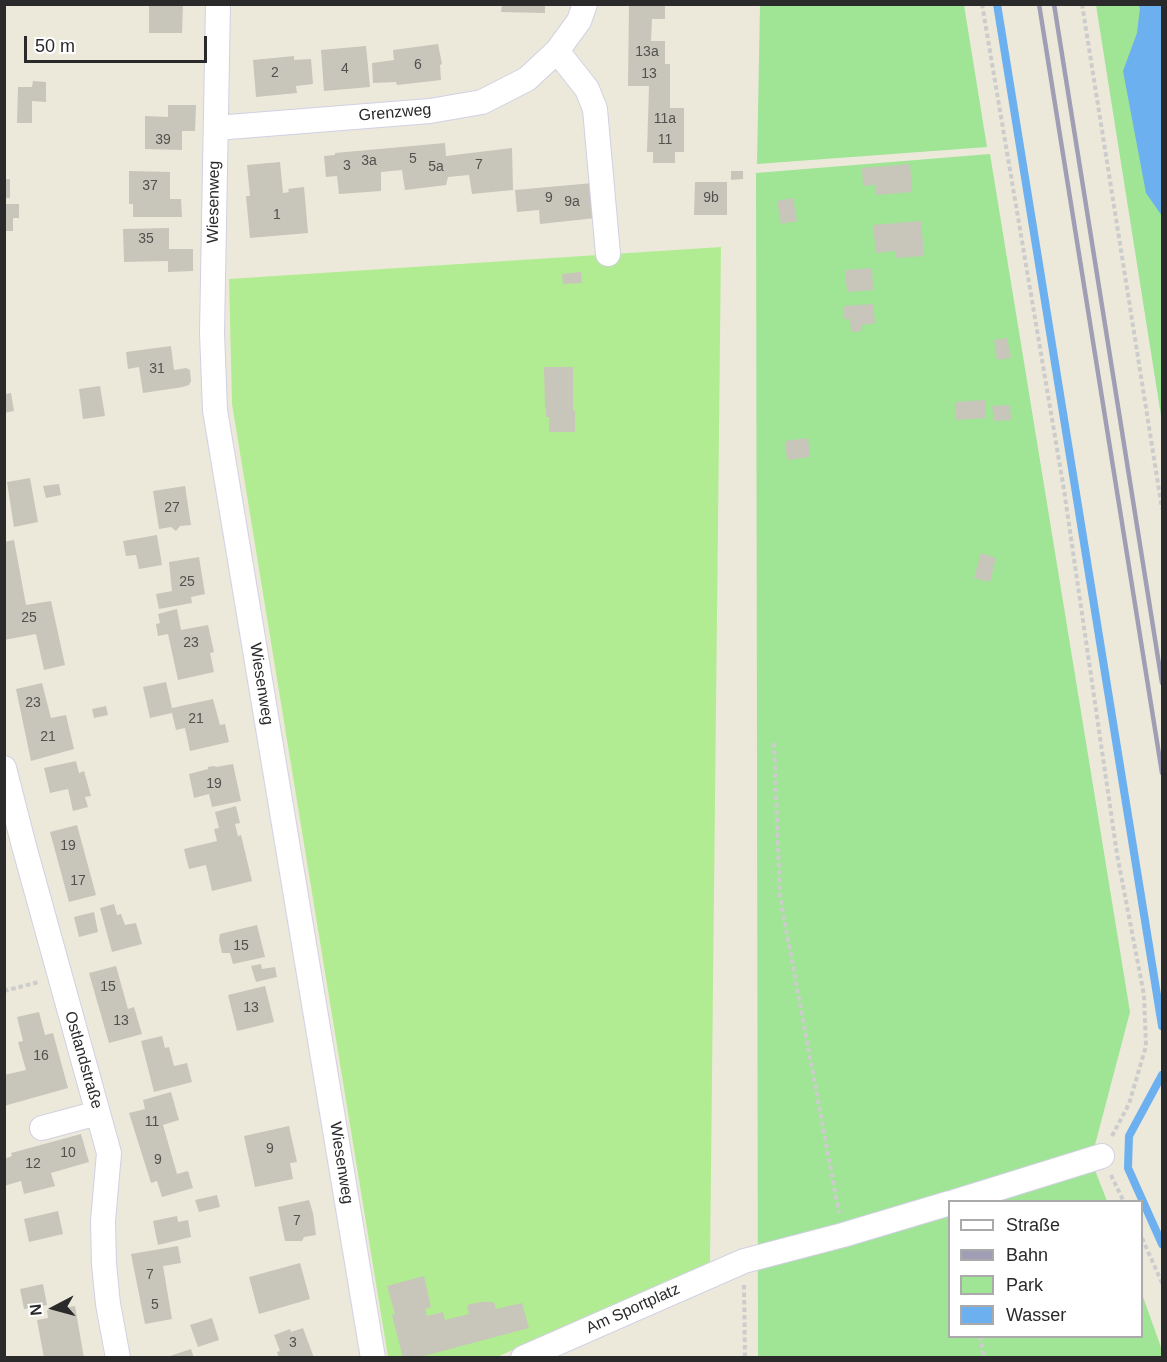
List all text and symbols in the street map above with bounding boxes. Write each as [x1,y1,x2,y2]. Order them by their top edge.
scale bar [27,24,210,62]
text: 50 m [35,36,75,56]
house number: 13a [635,44,659,60]
house number: 6 [414,57,422,73]
house number: 4 [341,61,349,77]
house number: 2 [271,65,279,81]
house number: 13 [641,66,657,82]
street label: Grenzweg [358,100,432,126]
house number: 11a [654,111,676,127]
house number: 39 [155,132,171,148]
house number: 11 [658,132,672,148]
house number: 5 [409,151,417,167]
house number: 3a [361,153,377,169]
house number: 7 [475,157,483,173]
house number: 3 [343,158,351,174]
house number: 5a [428,159,444,175]
street label: Wiesenweg [204,160,224,244]
house number: 37 [142,178,158,194]
house number: 9 [545,190,553,206]
house number: 9b [703,190,719,206]
house number: 9a [564,194,580,210]
house number: 1 [273,207,281,223]
house number: 35 [138,231,154,247]
house number: 31 [149,361,165,377]
house number: 27 [164,500,180,516]
house number: 25 [179,574,195,590]
house number: 25 [21,610,37,626]
house number: 23 [183,635,199,651]
street label: Wiesenweg [245,642,277,726]
house number: 23 [25,695,41,711]
house number: 21 [188,711,204,727]
house number: 21 [40,729,56,745]
house number: 19 [206,776,222,792]
house number: 19 [60,838,76,854]
house number: 17 [70,873,86,889]
house number: 15 [233,938,249,954]
house number: 15 [100,979,116,995]
house number: 13 [243,1000,259,1016]
street label: Ostlandstraße [60,1009,106,1111]
house number: 13 [113,1013,129,1029]
house number: 16 [33,1048,49,1064]
house number: 11 [145,1114,159,1130]
street label: Wiesenweg [325,1121,357,1205]
house number: 9 [266,1141,274,1157]
house number: 10 [60,1145,76,1161]
house number: 9 [154,1152,162,1168]
house number: 12 [25,1156,41,1172]
legend [948,1200,1143,1338]
house number: 7 [293,1213,301,1229]
text: Straße [1006,1215,1060,1235]
text: Bahn [1006,1245,1048,1265]
house number: 7 [146,1267,154,1283]
text: Park [1006,1275,1043,1295]
north arrow [24,1278,84,1338]
street label: Am Sportplatz [583,1280,683,1338]
house number: 5 [151,1297,159,1313]
text: N [27,1303,45,1317]
text: Wasser [1006,1305,1066,1325]
house number: 3 [289,1335,297,1351]

